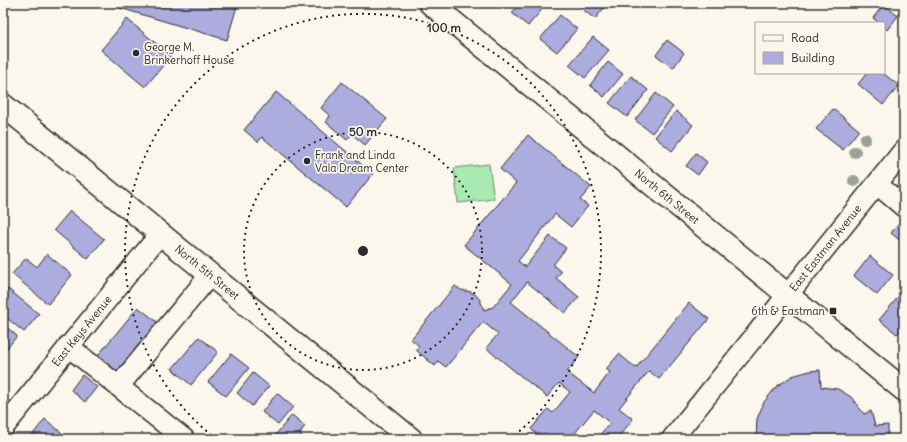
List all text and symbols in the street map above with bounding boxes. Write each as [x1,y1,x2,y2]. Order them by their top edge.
text: 100 m [427,20,461,35]
legend [755,22,885,74]
text: Road [791,30,819,45]
place label: George M. Brinkerhoff House [144,40,234,67]
marker: George M. Brinkerhoff House [131,48,141,58]
text: Building [791,50,835,65]
text: 50 m [349,124,378,139]
place label: Frank and Linda Vala Dream Center [315,148,409,175]
marker: Frank and Linda Vala Dream Center [302,156,312,166]
street label: North 6th Street [632,166,702,227]
street label: East Eastman Avenue [786,202,864,294]
street label: North 5th Street [172,242,243,303]
centre of rings [356,244,370,258]
street label: East Keys Avenue [49,292,115,369]
place label: 6th & Eastman [751,304,825,318]
marker: 6th & Eastman [828,306,838,316]

